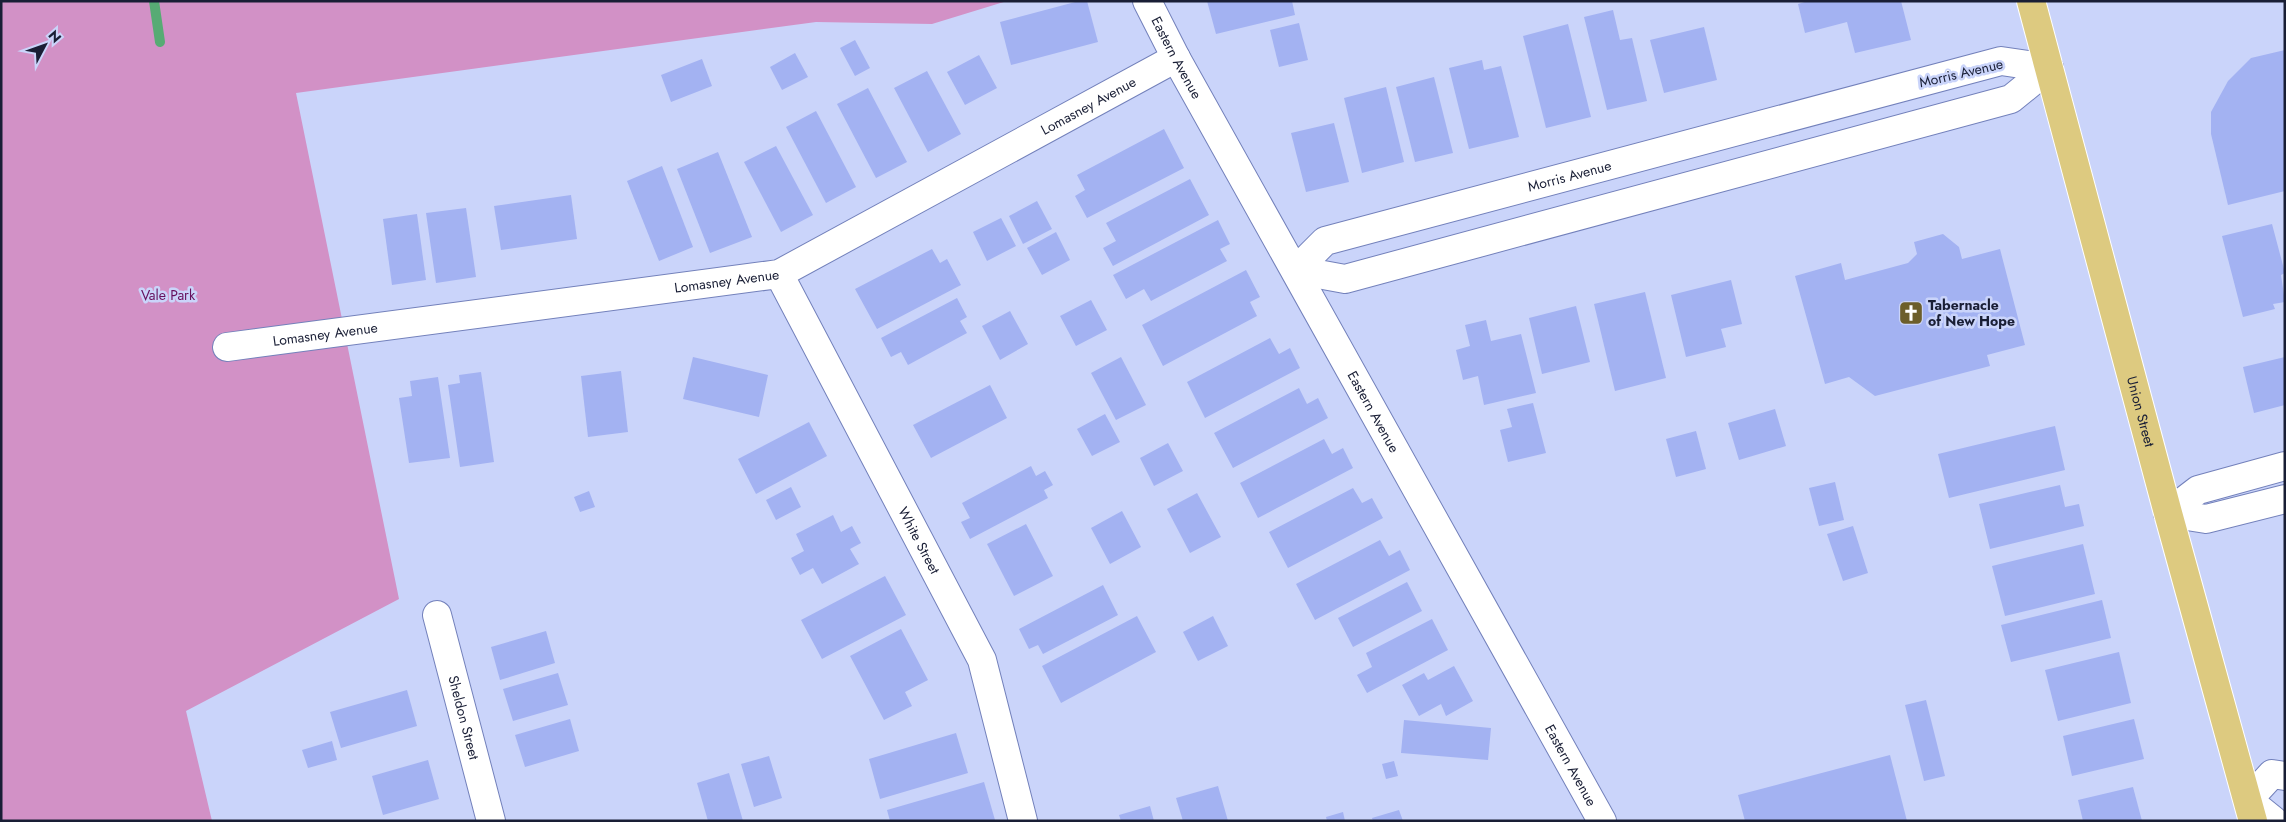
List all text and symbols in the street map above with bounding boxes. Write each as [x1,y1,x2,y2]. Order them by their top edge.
street label: Eastern Avenue [1147,13,1207,103]
north arrow [20,20,70,70]
text: N [44,26,66,47]
street label: Morris Avenue [1917,54,2005,92]
street label: Lomasney Avenue [1037,72,1140,140]
street label: Morris Avenue [1525,155,1613,197]
street label: Lomasney Avenue [673,264,780,298]
park label: Vale Park [141,285,196,305]
place label: Tabernacle of New Hope [1928,295,2015,331]
church icon: Tabernacle of New Hope [1898,300,1924,326]
street label: Lomasney Avenue [271,317,379,351]
street label: Eastern Avenue [1343,367,1404,456]
street label: Union Street [2122,374,2160,450]
street label: White Street [893,503,945,578]
street label: Sheldon Street [443,673,485,762]
street label: Eastern Avenue [1540,721,1602,810]

